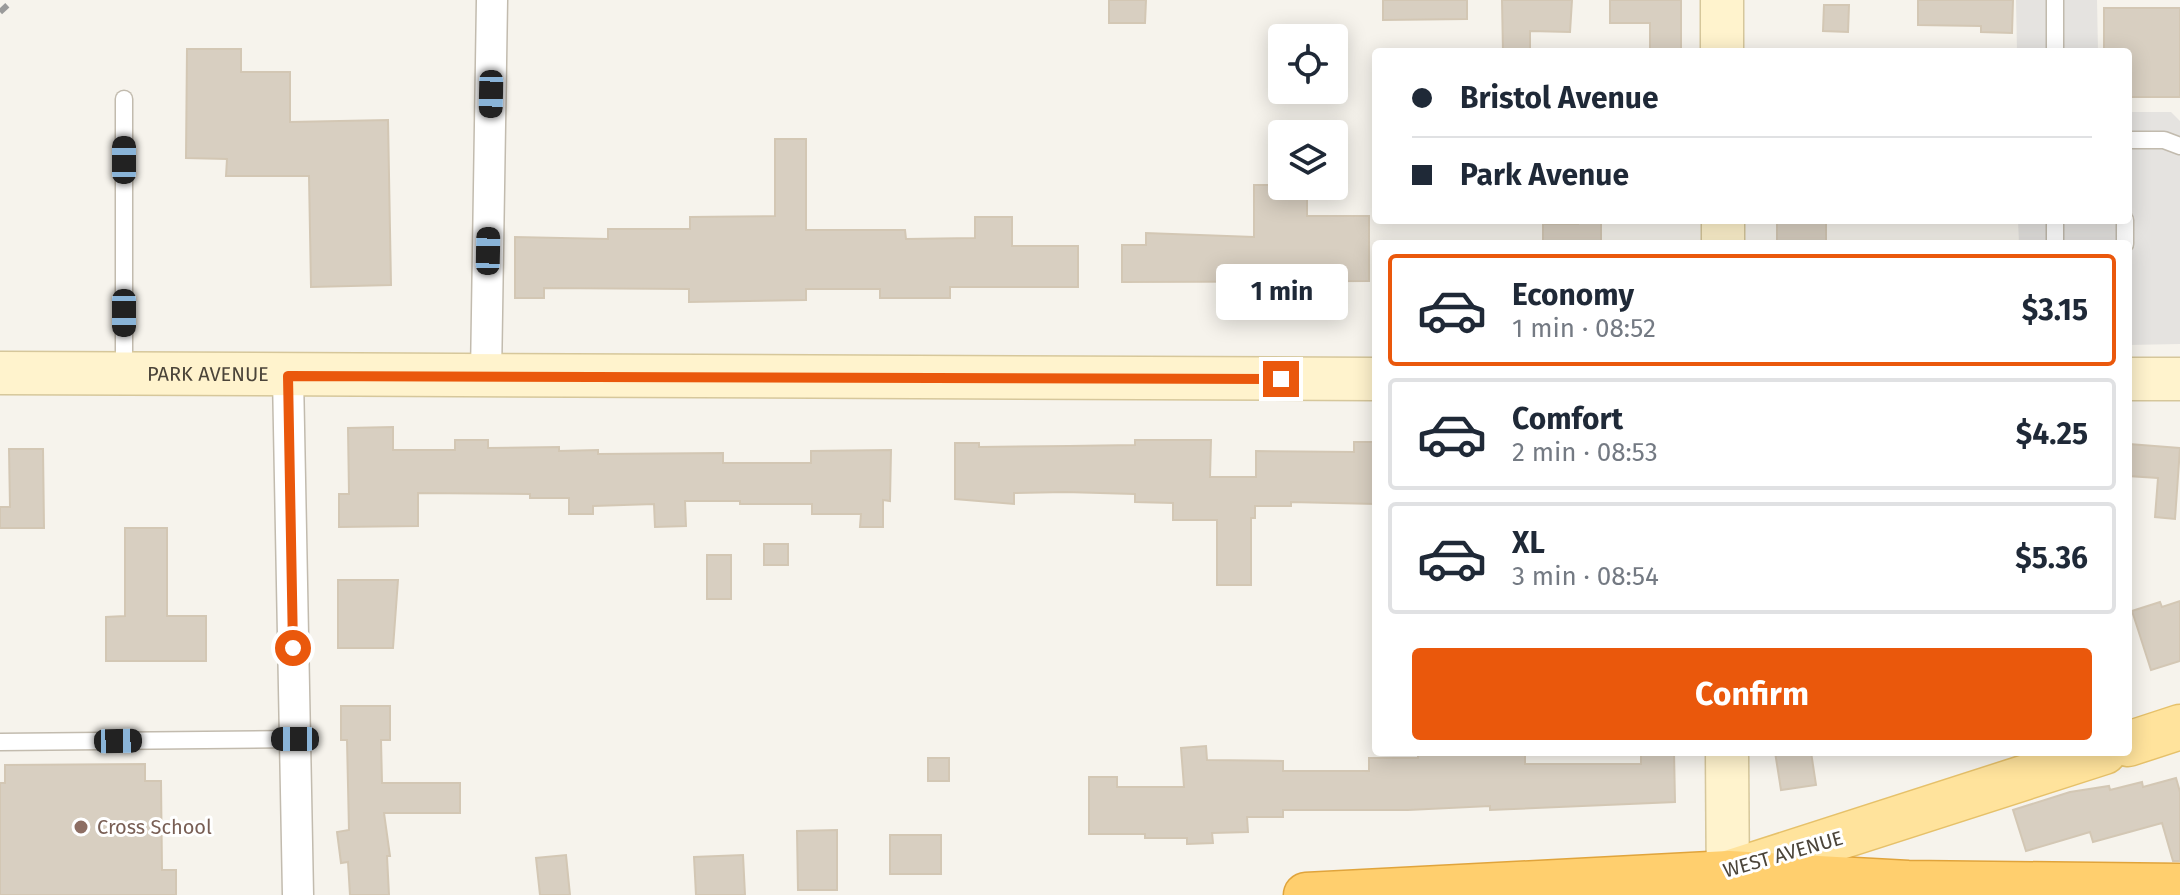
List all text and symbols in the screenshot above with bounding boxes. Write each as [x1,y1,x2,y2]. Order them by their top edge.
map controls [1268,24,1348,200]
button: locate [1268,24,1348,104]
car [479,70,503,118]
text: Bristol Avenue [1460,80,1659,116]
button: layers [1268,120,1348,200]
car [112,136,136,184]
text: Park Avenue [1460,157,1629,193]
car [476,227,500,275]
callout: 1 min [1215,263,1347,319]
icon: car [1416,274,1488,346]
text: 1 min [1251,276,1313,307]
text: Economy [1512,277,1634,313]
car [112,289,136,337]
text: $3.15 [2022,292,2088,328]
text: 1 min · 08:52 [1512,313,1656,344]
route end [1263,361,1299,397]
street label: PARK AVENUE [147,362,269,386]
icon: car [1416,398,1488,470]
text: Comfort [1512,401,1623,437]
text: $4.25 [2016,416,2088,452]
text: 2 min · 08:53 [1512,437,1658,468]
icon: car [1416,522,1488,594]
text: XL [1512,525,1545,561]
text: $5.36 [2015,540,2088,576]
text: 3 min · 08:54 [1512,561,1659,592]
route start [275,630,311,666]
button: Confirm [1412,648,2092,740]
car [271,727,319,751]
car [94,729,142,753]
place label: Cross School [97,815,212,839]
marker: Cross School [72,818,90,836]
street label: WEST AVENUE [1720,825,1846,883]

